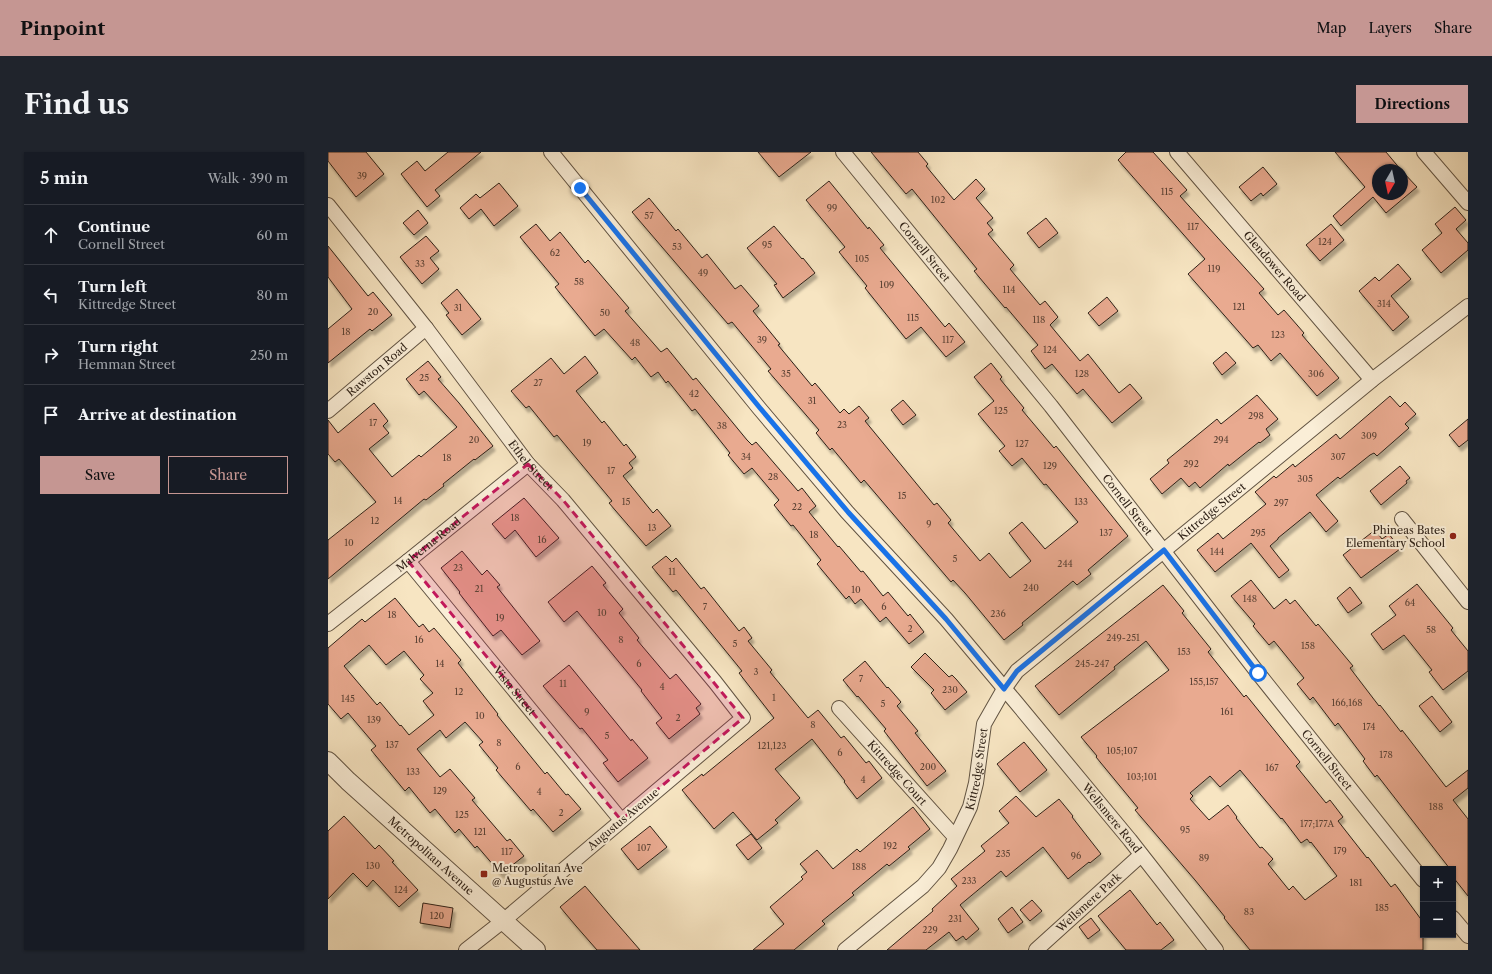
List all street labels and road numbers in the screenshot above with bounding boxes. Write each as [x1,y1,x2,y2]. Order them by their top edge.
street label: Cornell Street [896,219,954,285]
street label: Glendower Road [1241,228,1309,304]
street label: Rawston Road [344,340,410,399]
street label: Ethel Street [505,437,557,493]
street label: Cornell Street [1099,471,1156,538]
street label: Kittredge Street [1175,480,1248,543]
street label: Malverna Road [393,514,464,575]
street label: Vista Street [490,662,539,718]
street label: Kittredge Street [962,727,990,812]
street label: Cornell Street [1299,727,1356,793]
street label: Kittredge Court [864,737,930,808]
street label: Wellsmere Road [1078,780,1145,856]
street label: Augustus Avenue [584,785,662,854]
street label: Metropolitan Avenue [385,814,477,898]
street label: Wellsmere Park [1053,869,1124,936]

